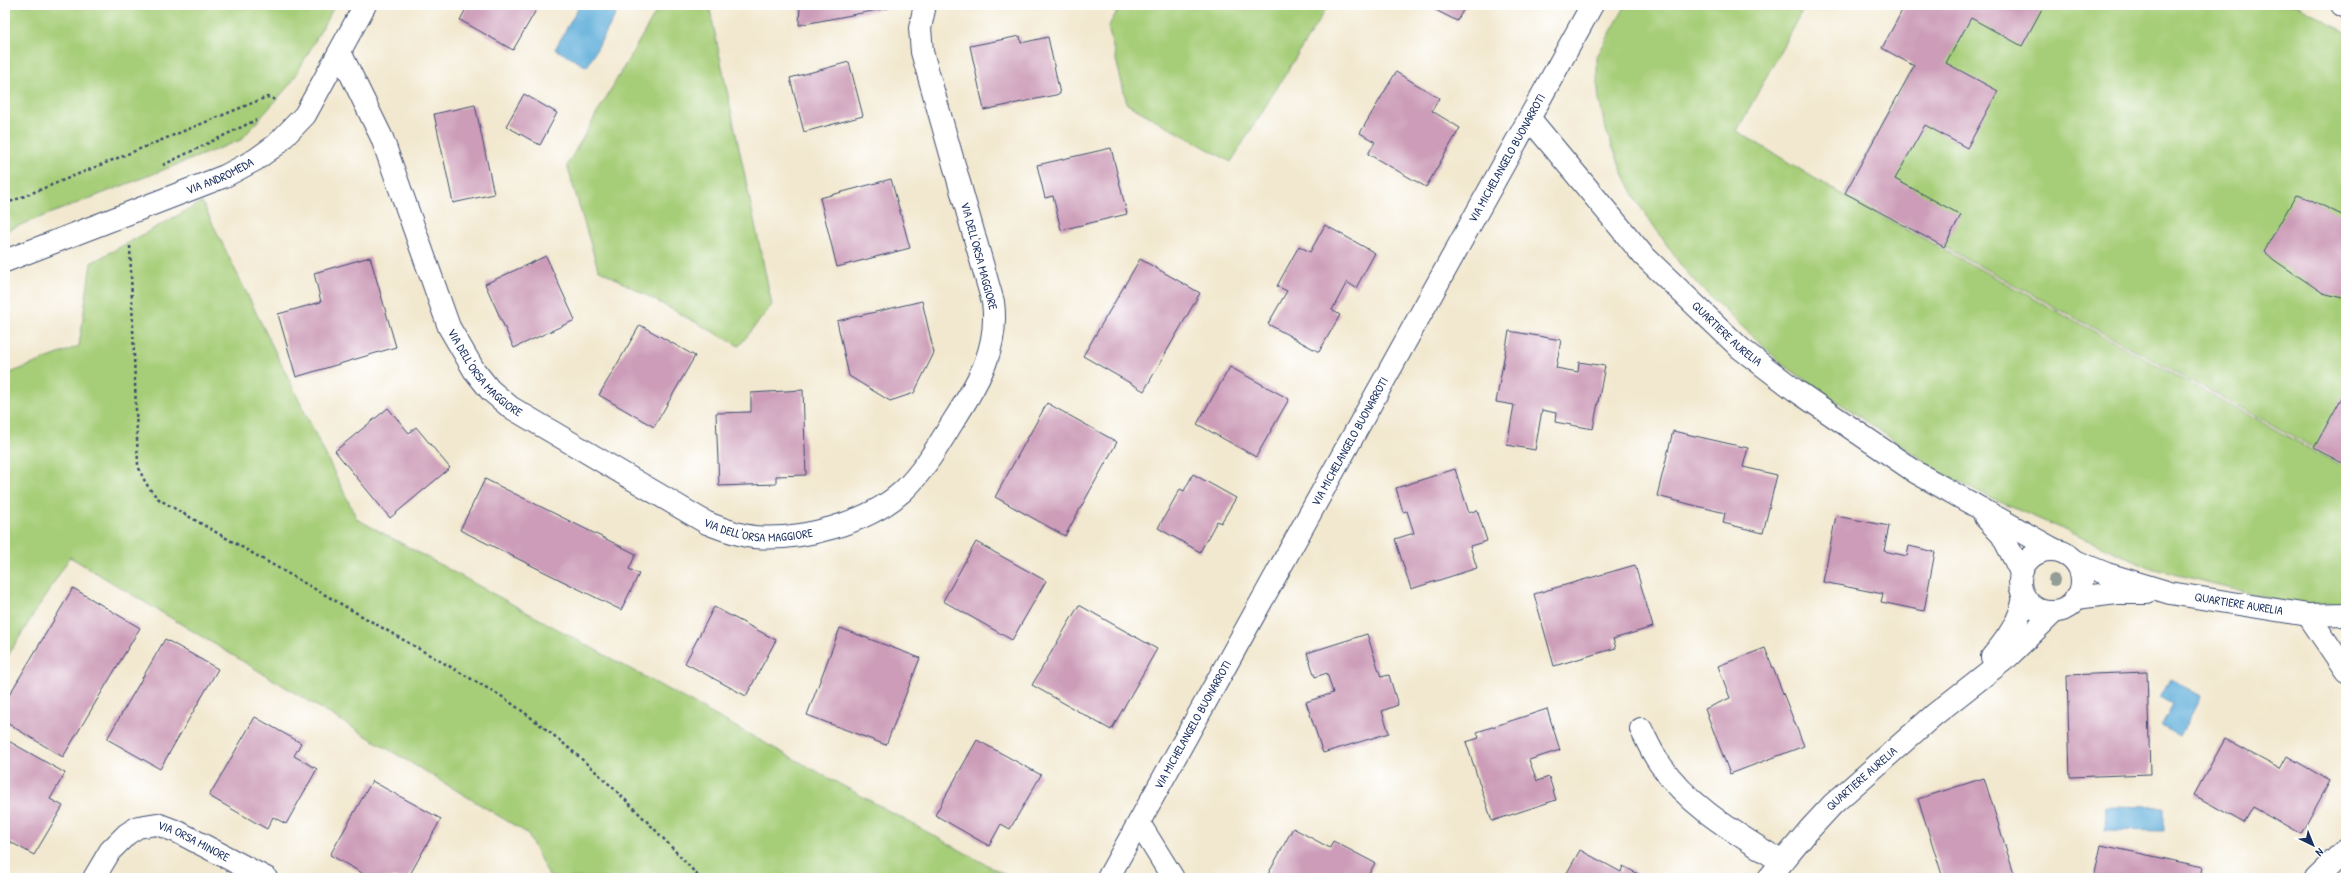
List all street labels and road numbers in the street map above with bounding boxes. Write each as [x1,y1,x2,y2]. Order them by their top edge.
street label: VIA MICHELANGELO BUONARROTI [1464,90,1549,226]
street label: VIA ANDROMEDA [184,153,257,198]
street label: VIA DELL'ORSA MAGGIORE [957,200,1002,312]
street label: QUARTIERE AURELIA [1688,297,1766,370]
street label: VIA DELL'ORSA MAGGIORE [444,325,526,421]
street label: VIA MICHELANGELO BUONARROTI [1307,374,1392,509]
street label: VIA DELL'ORSA MAGGIORE [701,514,815,546]
street label: QUARTIERE AURELIA [2193,588,2285,619]
street label: VIA MICHELANGELO BUONARROTI [1150,657,1235,792]
street label: QUARTIERE AURELIA [1822,742,1901,814]
street label: VIA ORSA MINORE [155,816,233,866]

